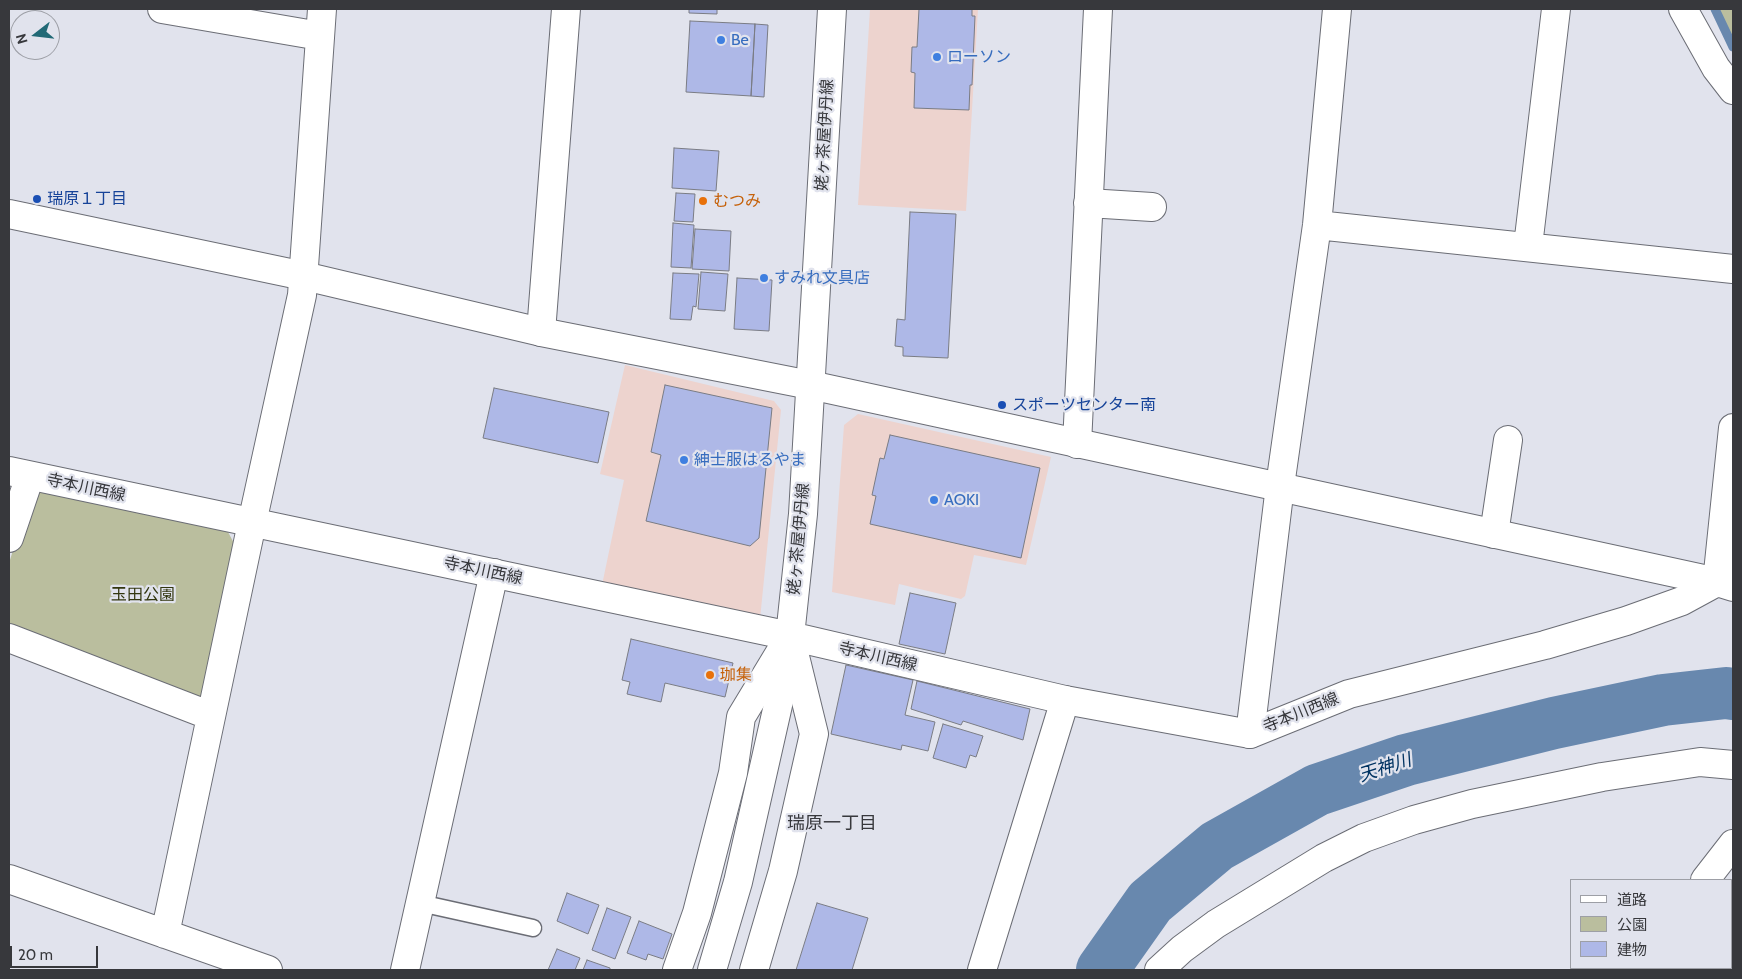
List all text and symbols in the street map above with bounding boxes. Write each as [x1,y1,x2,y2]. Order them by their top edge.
north arrow [10,10,60,60]
place label: Be [731,30,749,50]
text: N [12,32,32,46]
marker: Be [715,34,727,46]
place label: ローソン [947,47,1011,67]
marker: ローソン [931,51,943,63]
street label: 姥ヶ茶屋伊丹線 [812,79,838,191]
place label: 瑞原１丁目 [47,189,127,209]
place label: むつみ [713,191,761,211]
marker: 瑞原１丁目 [31,193,43,205]
marker: むつみ [697,195,709,207]
place label: すみれ文具店 [774,268,870,288]
marker: すみれ文具店 [758,272,770,284]
place label: スポーツセンター南 [1012,395,1156,415]
marker: スポーツセンター南 [996,399,1008,411]
place label: 紳士服はるやま [694,450,806,470]
marker: 紳士服はるやま [678,454,690,466]
street label: 寺本川西線 [45,470,127,506]
street label: 姥ヶ茶屋伊丹線 [785,482,813,596]
place label: AOKI [944,490,979,510]
marker: AOKI [928,494,940,506]
street label: 寺本川西線 [442,553,524,589]
park label: 玉田公園 [111,585,175,605]
street label: 寺本川西線 [837,639,919,675]
place label: 珈集 [720,665,752,685]
marker: 珈集 [704,669,716,681]
street label: 寺本川西線 [1260,689,1342,737]
water label: 天神川 [1356,749,1414,787]
district label: 瑞原一丁目 [787,813,877,835]
legend [1570,879,1732,969]
text: 道路 [1617,891,1647,909]
text: 公園 [1617,916,1647,934]
scale bar [12,936,100,968]
text: 建物 [1617,941,1647,959]
text: 20 m [18,946,53,964]

